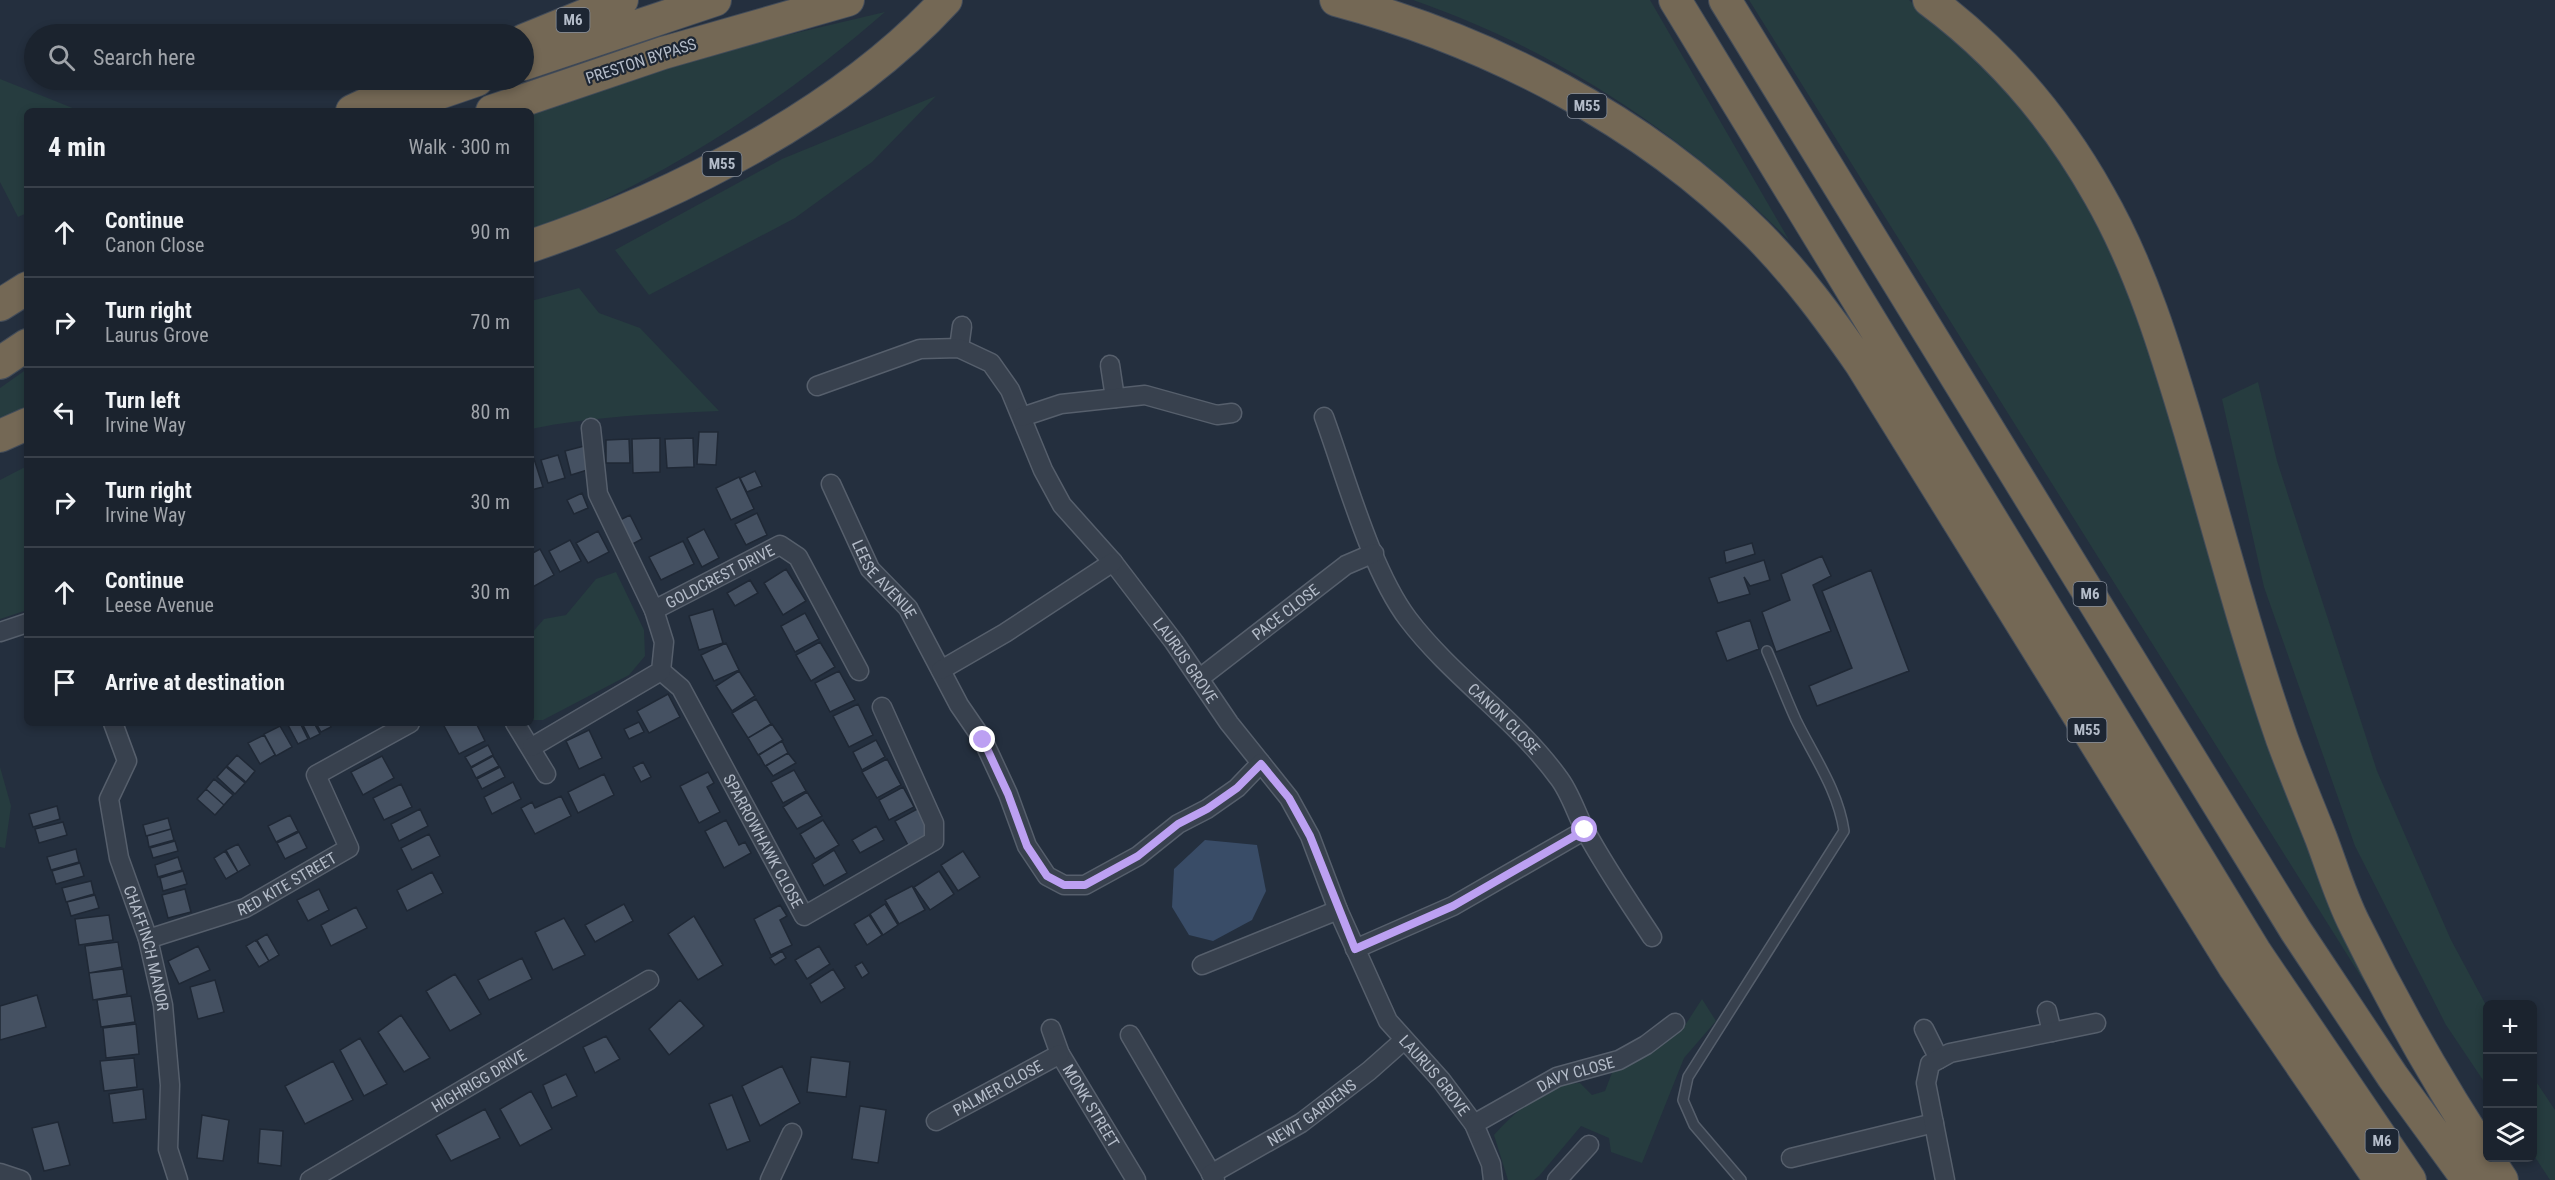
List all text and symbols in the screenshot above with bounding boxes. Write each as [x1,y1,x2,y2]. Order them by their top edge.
road number: M6 [556,8,590,32]
search box [24,24,534,90]
street label: PRESTON BYPASS [583,34,699,88]
icon: search [45,41,78,74]
text: Search here [93,45,195,70]
road number: M55 [1568,94,1606,118]
text: 4 min [48,132,106,162]
text: Walk · 300 m [409,135,510,159]
road number: M55 [702,152,742,176]
text: Continue [105,208,184,233]
icon: ahead [48,216,81,249]
text: 90 m [471,220,510,244]
text: Canon Close [105,233,204,257]
text: Turn right [105,298,192,323]
icon: right [48,306,81,339]
text: 70 m [471,310,510,334]
text: Laurus Grove [105,323,209,347]
text: Turn left [105,388,180,413]
icon: left [48,396,81,429]
text: 80 m [471,400,510,424]
text: Irvine Way [105,413,186,437]
text: Turn right [105,478,192,503]
icon: right [48,486,81,519]
text: 30 m [471,490,510,514]
text: Irvine Way [105,503,186,527]
street label: LEESE AVENUE [848,536,921,621]
street label: GOLDCREST DRIVE [662,540,777,612]
text: Continue [105,568,184,593]
icon: ahead [48,576,81,609]
text: 30 m [471,580,510,604]
street label: PACE CLOSE [1248,580,1323,644]
road number: M6 [2074,582,2106,606]
text: Leese Avenue [105,593,214,617]
street label: LAURUS GROVE [1149,614,1222,707]
icon: arrive [48,666,81,699]
text: Arrive at destination [105,670,285,695]
street label: CANON CLOSE [1464,679,1544,758]
road number: M55 [2068,718,2106,742]
route end [969,726,995,752]
street label: SPARROWHAWK CLOSE [720,771,807,911]
route start [1571,816,1597,842]
street label: RED KITE STREET [235,848,340,919]
street label: CHAFFINCH MANOR [120,883,173,1012]
map controls [2483,1000,2537,1162]
button: + [2483,1000,2537,1054]
street label: LAURUS GROVE [1395,1031,1474,1119]
street label: HIGHRIGG DRIVE [428,1045,530,1116]
street label: DAVY CLOSE [1533,1052,1616,1096]
button: − [2483,1054,2537,1108]
street label: PALMER CLOSE [950,1056,1046,1120]
street label: MONK STREET [1059,1061,1124,1151]
street label: NEWT GARDENS [1264,1075,1360,1150]
button: layers [2483,1108,2537,1162]
road number: M6 [2366,1129,2398,1153]

